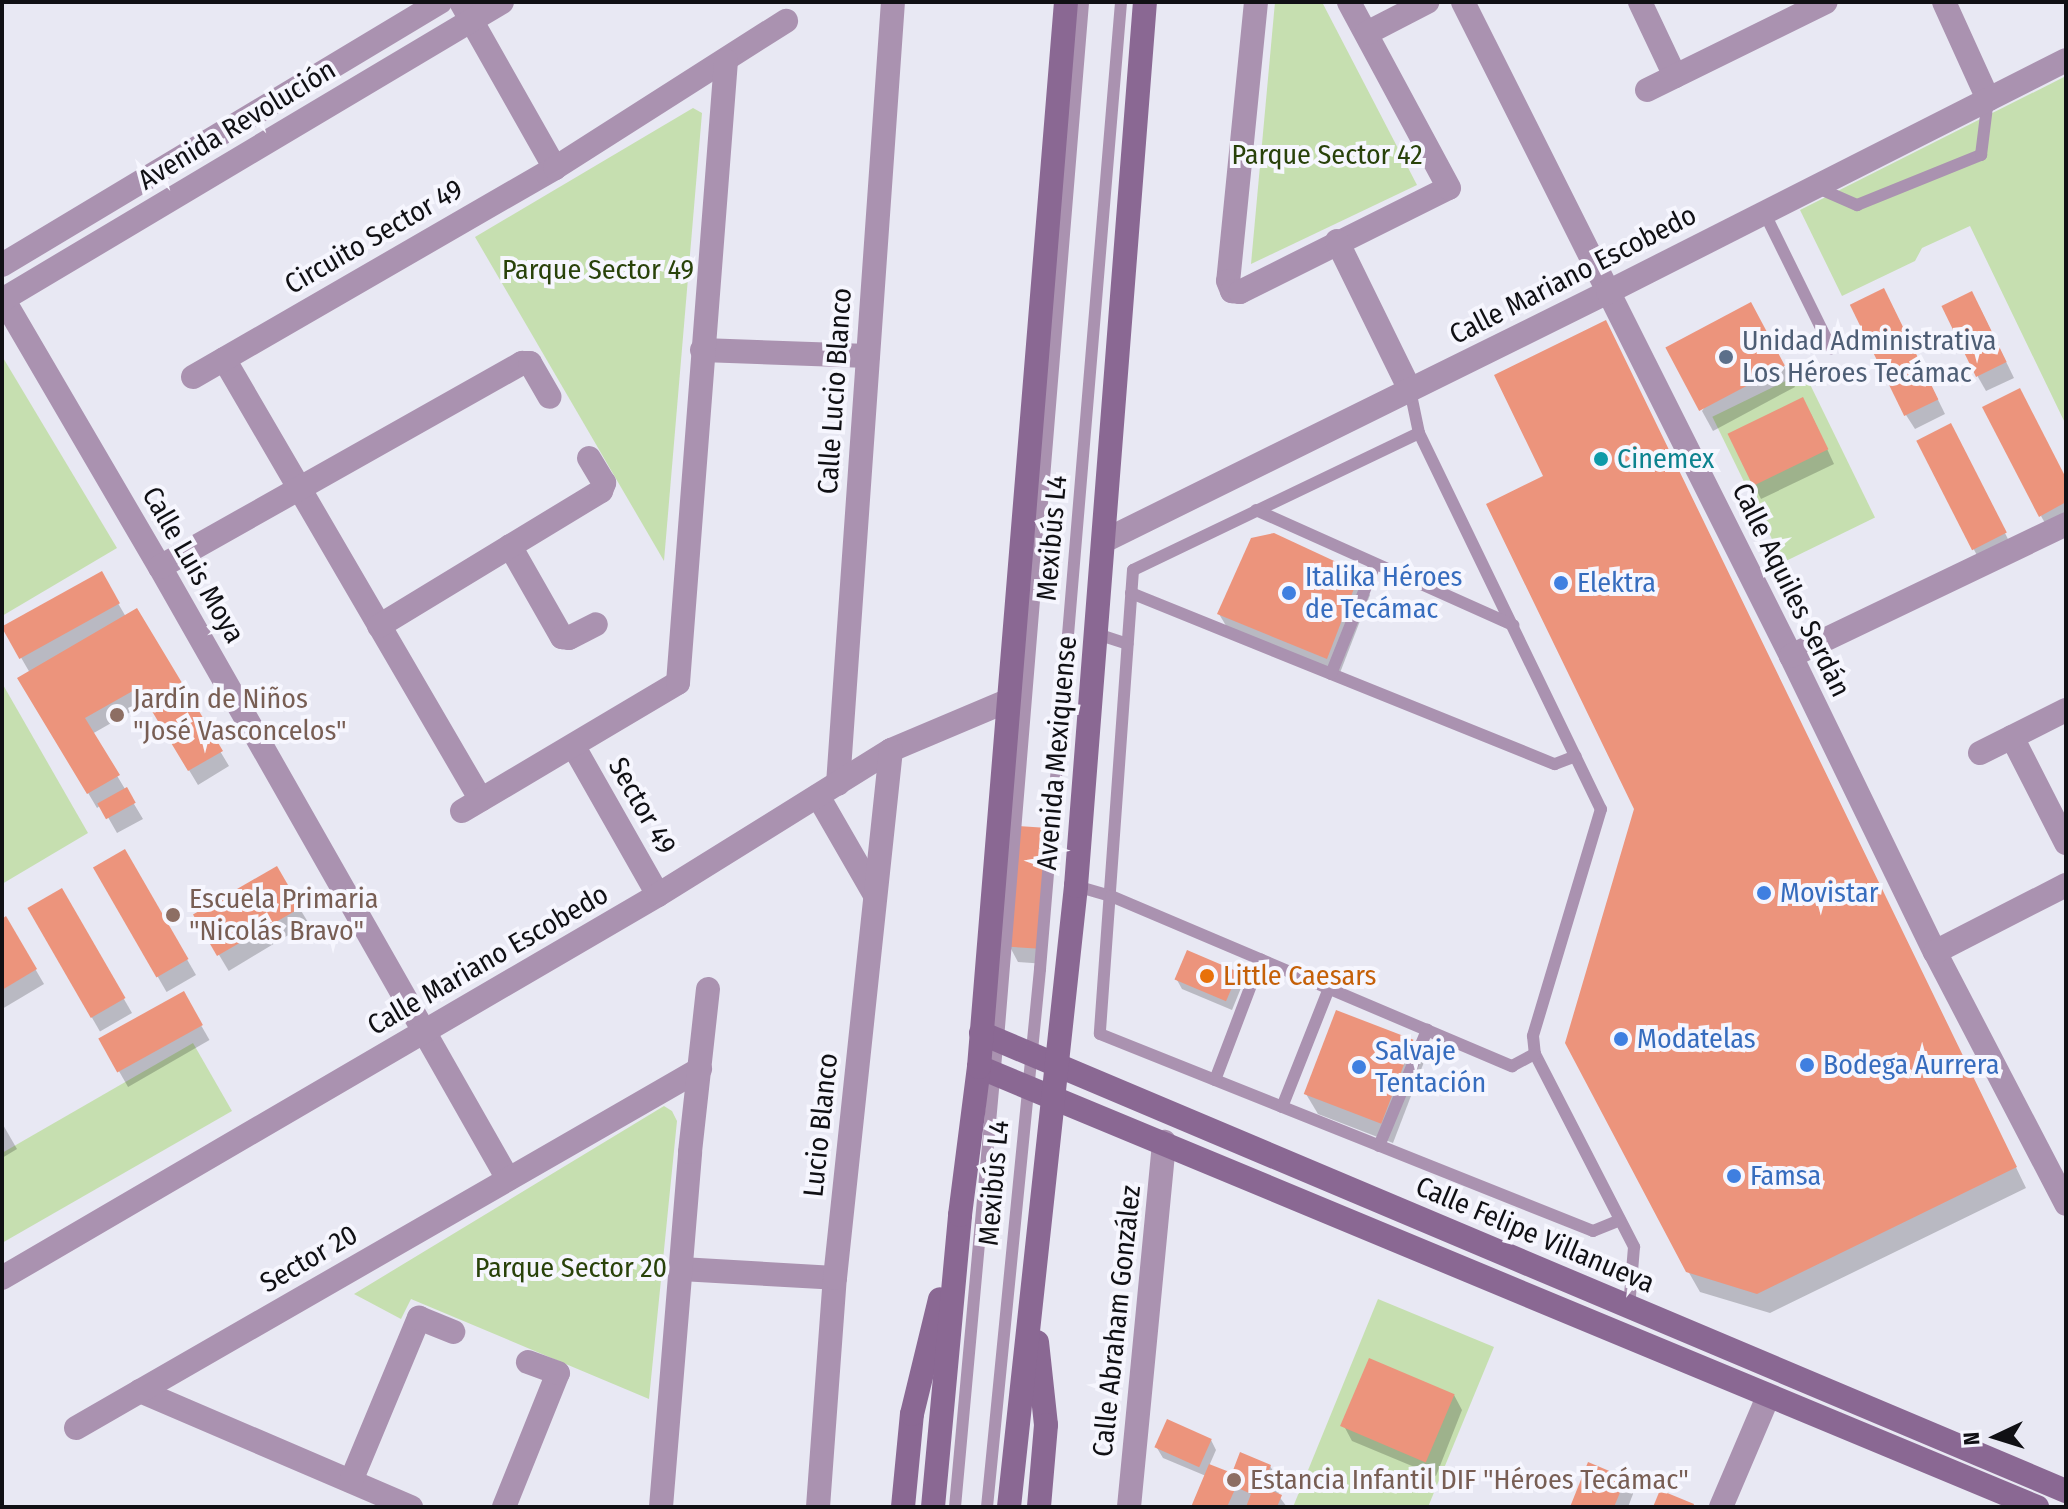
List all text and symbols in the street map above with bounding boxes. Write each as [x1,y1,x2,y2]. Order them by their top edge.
street label: Avenida Revolución [132,53,342,197]
park label: Parque Sector 42 [1231,138,1423,172]
street label: Circuito Sector 49 [279,172,469,302]
street label: Calle Mariano Escobedo [1444,198,1702,352]
park label: Parque Sector 49 [502,253,694,287]
street label: Calle Lucio Blanco [811,287,859,495]
place label: Unidad Administrativa Los Héroes Tecámac [1742,324,1996,390]
marker: Unidad Administrativa Los Héroes Tecámac [1717,348,1735,366]
place label: Cinemex [1617,442,1714,476]
marker: Cinemex [1592,450,1610,468]
street label: Mexibús L4 [1030,474,1074,602]
street label: Calle Aquiles Serdán [1725,478,1857,702]
street label: Calle Luis Moya [135,481,251,649]
place label: Italika Héroes de Tecámac [1305,560,1462,626]
place label: Elektra [1577,566,1656,600]
marker: Elektra [1552,574,1570,592]
marker: Italika Héroes de Tecámac [1280,584,1298,602]
street label: Avenida Mexiquense [1030,635,1084,871]
place label: Jardín de Niños "José Vasconcelos" [133,682,347,748]
marker: Jardín de Niños "José Vasconcelos" [108,706,126,724]
street label: Sector 49 [601,752,683,860]
place label: Movistar [1780,876,1878,910]
street label: Calle Mariano Escobedo [362,877,614,1043]
place label: Escuela Primaria "Nicolás Bravo" [189,882,378,948]
marker: Movistar [1755,884,1773,902]
marker: Escuela Primaria "Nicolás Bravo" [164,906,182,924]
place label: Little Caesars [1223,959,1376,993]
marker: Little Caesars [1198,967,1216,985]
place label: Modatelas [1637,1022,1756,1056]
marker: Modatelas [1612,1030,1630,1048]
place label: Salvaje Tentación [1375,1034,1486,1100]
place label: Bodega Aurrera [1823,1048,1999,1082]
street label: Lucio Blanco [797,1052,845,1198]
marker: Bodega Aurrera [1798,1056,1816,1074]
marker: Salvaje Tentación [1350,1058,1368,1076]
street label: Mexibús L4 [972,1119,1016,1247]
place label: Famsa [1750,1159,1821,1193]
marker: Famsa [1725,1167,1743,1185]
street label: Calle Felipe Villanueva [1411,1170,1659,1300]
street label: Calle Abraham González [1086,1184,1148,1458]
street label: Sector 20 [255,1218,363,1300]
park label: Parque Sector 20 [475,1251,667,1285]
north arrow [1956,1397,2036,1477]
text: N [1958,1431,1985,1446]
place label: Estancia Infantil DIF "Héroes Tecámac" [1250,1463,1689,1497]
marker: Estancia Infantil DIF "Héroes Tecámac" [1225,1471,1243,1489]

